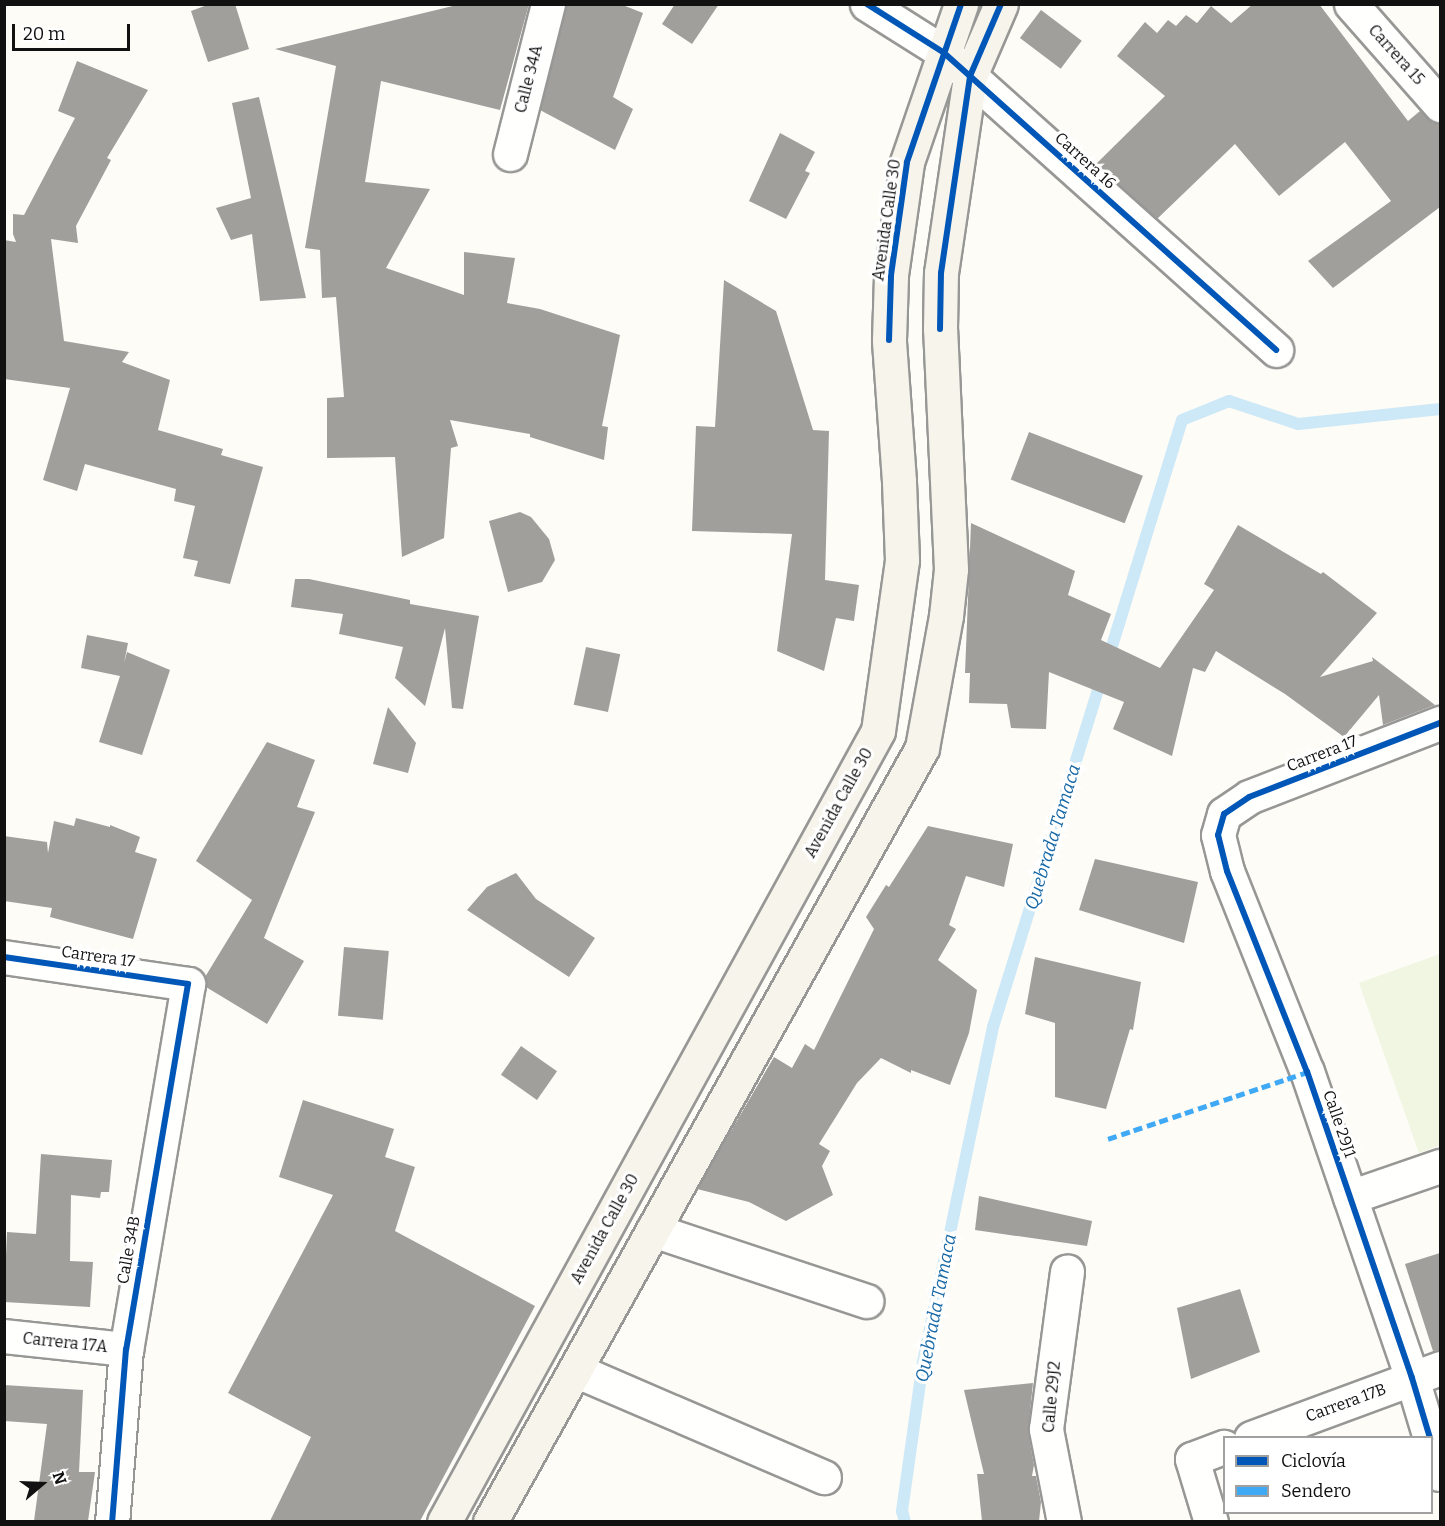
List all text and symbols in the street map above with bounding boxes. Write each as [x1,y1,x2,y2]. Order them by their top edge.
scale bar [15,12,134,50]
street label: Carrera 15 [1364,21,1428,89]
text: 20 m [23,23,65,45]
street label: Calle 34A [511,43,547,115]
street label: Carrera 16 [1051,129,1119,193]
street label: Avenida Calle 30 [869,158,905,282]
street label: Carrera 17 [1284,732,1360,776]
street label: Avenida Calle 30 [801,745,877,861]
water label: Quebrada Tamaca [1021,762,1085,912]
street label: Carrera 17 [60,942,136,972]
street label: Calle 29J1 [1319,1088,1359,1160]
street label: Avenida Calle 30 [567,1171,643,1287]
street label: Calle 34B [114,1215,144,1285]
water label: Quebrada Tamaca [911,1232,961,1384]
street label: Carrera 17A [22,1329,108,1357]
street label: Calle 29J2 [1039,1360,1065,1434]
street label: Carrera 17B [1303,1380,1389,1426]
legend [1223,1436,1433,1514]
text: Ciclovía [1281,1450,1346,1472]
north arrow [12,1454,72,1514]
text: N [48,1469,70,1487]
text: Sendero [1281,1480,1351,1502]

